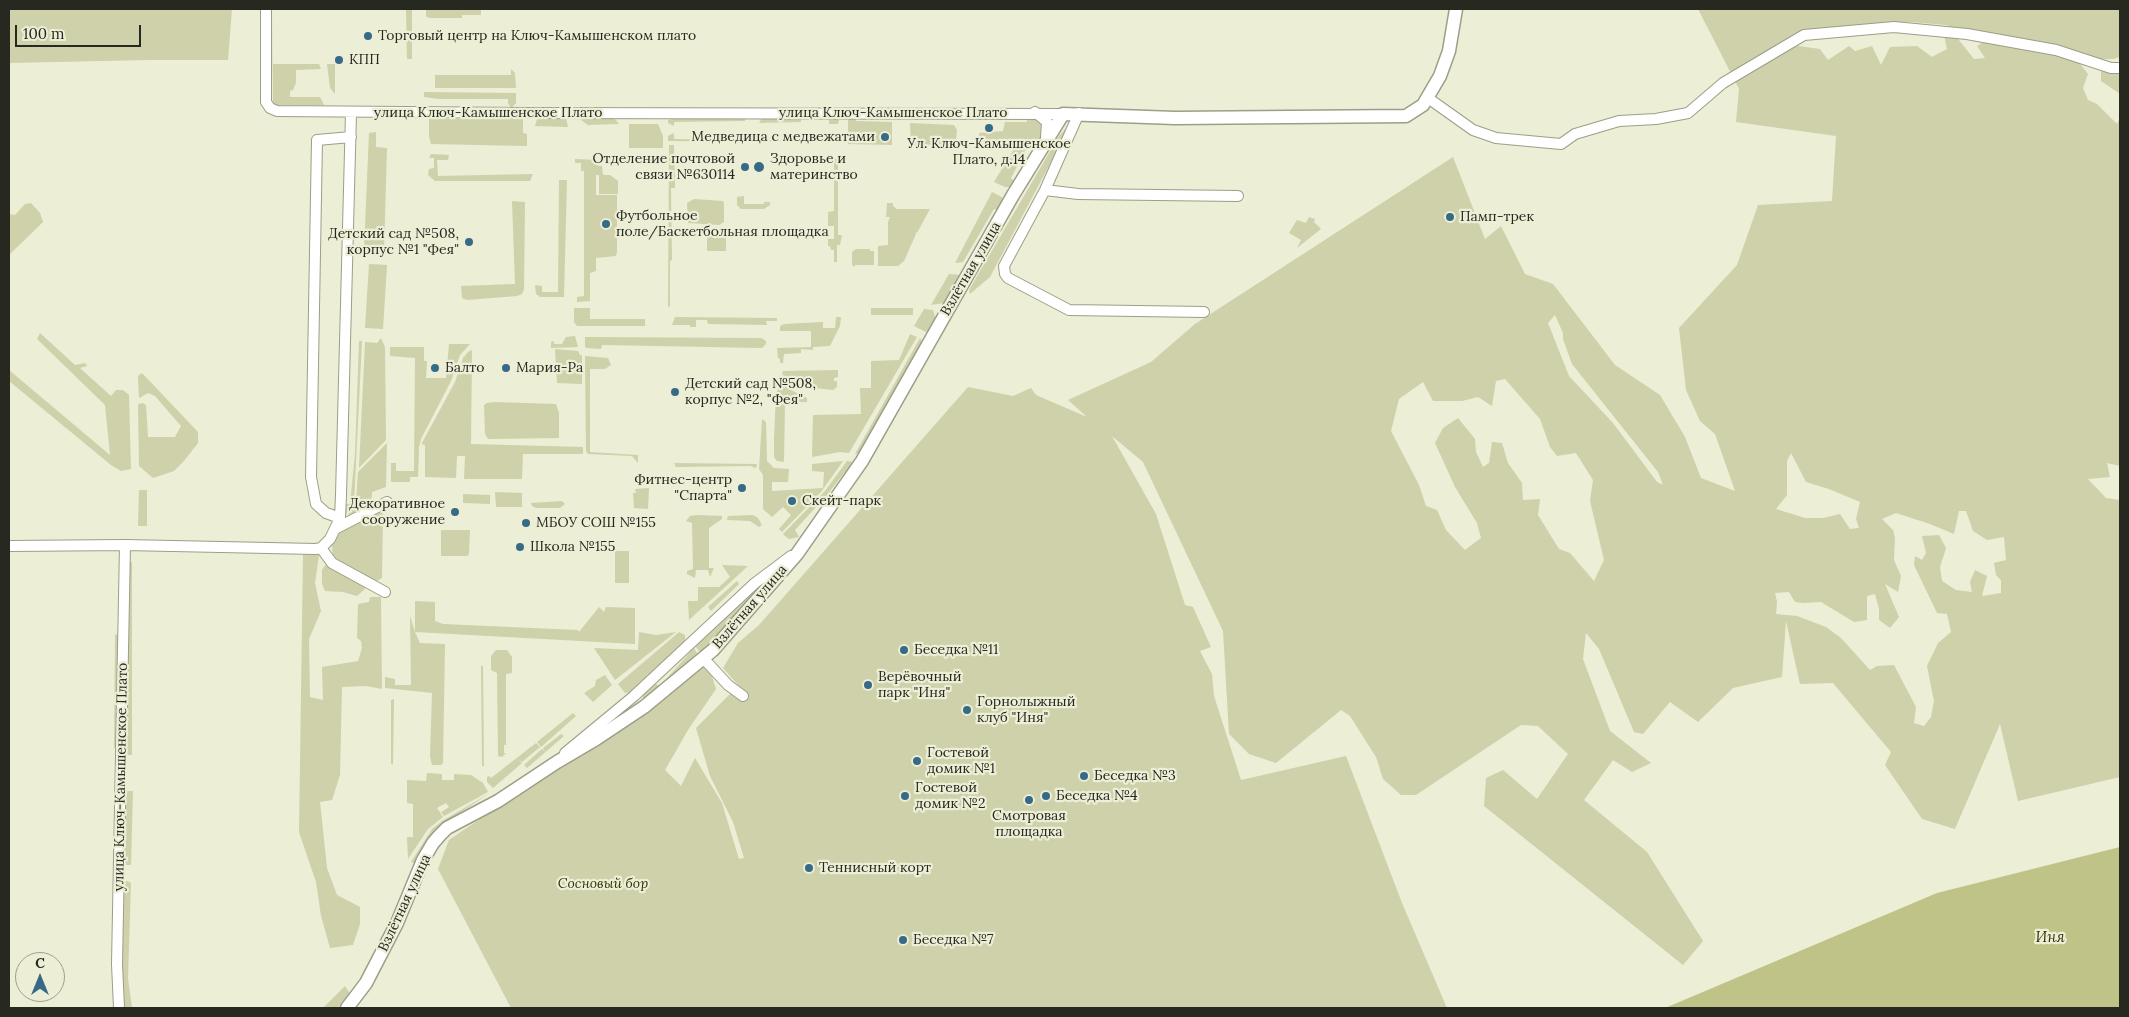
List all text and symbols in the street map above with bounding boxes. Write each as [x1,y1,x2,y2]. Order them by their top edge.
scale bar [18,15,144,47]
text: 100 m [23,24,64,43]
place label: Торговый центр на Ключ-Камышенском плато [378,28,696,44]
marker: Торговый центр на Ключ-Камышенском плато [362,30,374,42]
place label: КПП [349,52,380,68]
marker: КПП [333,54,345,66]
street label: улица Ключ-Камышенское Плато [374,105,602,121]
street label: улица Ключ-Камышенское Плато [779,105,1007,121]
marker: Ул. Ключ-Камышенское Плато, д.14 [983,122,995,134]
place label: Медведица с медвежатами [691,129,875,145]
marker: Медведица с медвежатами [879,131,891,143]
place label: Ул. Ключ-Камышенское Плато, д.14 [907,136,1071,168]
place label: Отделение почтовой связи №630114 [592,151,735,184]
place label: Здоровье и материнство [770,151,858,184]
marker: Здоровье и материнство [752,160,766,174]
marker: Отделение почтовой связи №630114 [739,161,751,173]
place label: Футбольное поле/Баскетбольная площадка [616,208,829,240]
place label: Памп-трек [1460,209,1534,225]
marker: Памп-трек [1444,211,1456,223]
marker: Футбольное поле/Баскетбольная площадка [600,218,612,230]
street label: Взлётная улица [937,219,1005,319]
place label: Детский сад №508, корпус №1 "Фея" [328,226,459,258]
marker: Детский сад №508, корпус №1 "Фея" [463,236,475,248]
place label: Балто [445,360,484,376]
place label: Мария-Ра [516,360,583,376]
marker: Балто [429,362,441,374]
marker: Мария-Ра [500,362,512,374]
place label: Детский сад №508, корпус №2, "Фея" [685,376,816,408]
marker: Детский сад №508, корпус №2, "Фея" [669,386,681,398]
place label: Фитнес-центр "Спарта" [634,472,732,504]
marker: Фитнес-центр "Спарта" [736,482,748,494]
place label: Скейт-парк [802,493,881,509]
marker: Скейт-парк [786,495,798,507]
place label: Декоративное сооружение [349,496,445,528]
marker: Декоративное сооружение [449,506,461,518]
place label: МБОУ СОШ №155 [536,515,656,531]
marker: МБОУ СОШ №155 [520,517,532,529]
place label: Школа №155 [530,539,615,555]
marker: Школа №155 [514,541,526,553]
street label: Взлётная улица [709,562,791,652]
place label: Беседка №11 [914,642,998,658]
marker: Беседка №11 [898,644,910,656]
street label: улица Ключ-Камышенское Плато [111,663,131,891]
place label: Верёвочный парк "Иня" [878,669,961,702]
marker: Верёвочный парк "Иня" [862,679,874,691]
place label: Горнолыжный клуб "Иня" [977,694,1076,726]
marker: Горнолыжный клуб "Иня" [961,704,973,716]
place label: Гостевой домик №1 [927,745,995,778]
marker: Гостевой домик №1 [911,755,923,767]
place label: Беседка №3 [1094,768,1176,784]
marker: Беседка №3 [1078,770,1090,782]
place label: Гостевой домик №2 [915,780,986,812]
place label: Беседка №4 [1056,788,1138,804]
marker: Гостевой домик №2 [899,790,911,802]
marker: Беседка №4 [1040,790,1052,802]
marker: Смотровая площадка [1023,794,1035,806]
place label: Смотровая площадка [992,808,1066,840]
street label: Взлётная улица [375,852,435,954]
place label: Теннисный корт [819,860,931,876]
marker: Теннисный корт [803,862,815,874]
park label: Сосновый бор [558,876,648,892]
water label: Иня [2035,929,2065,947]
place label: Беседка №7 [913,932,994,948]
marker: Беседка №7 [897,934,909,946]
north arrow [15,952,65,1002]
text: С [35,954,45,972]

